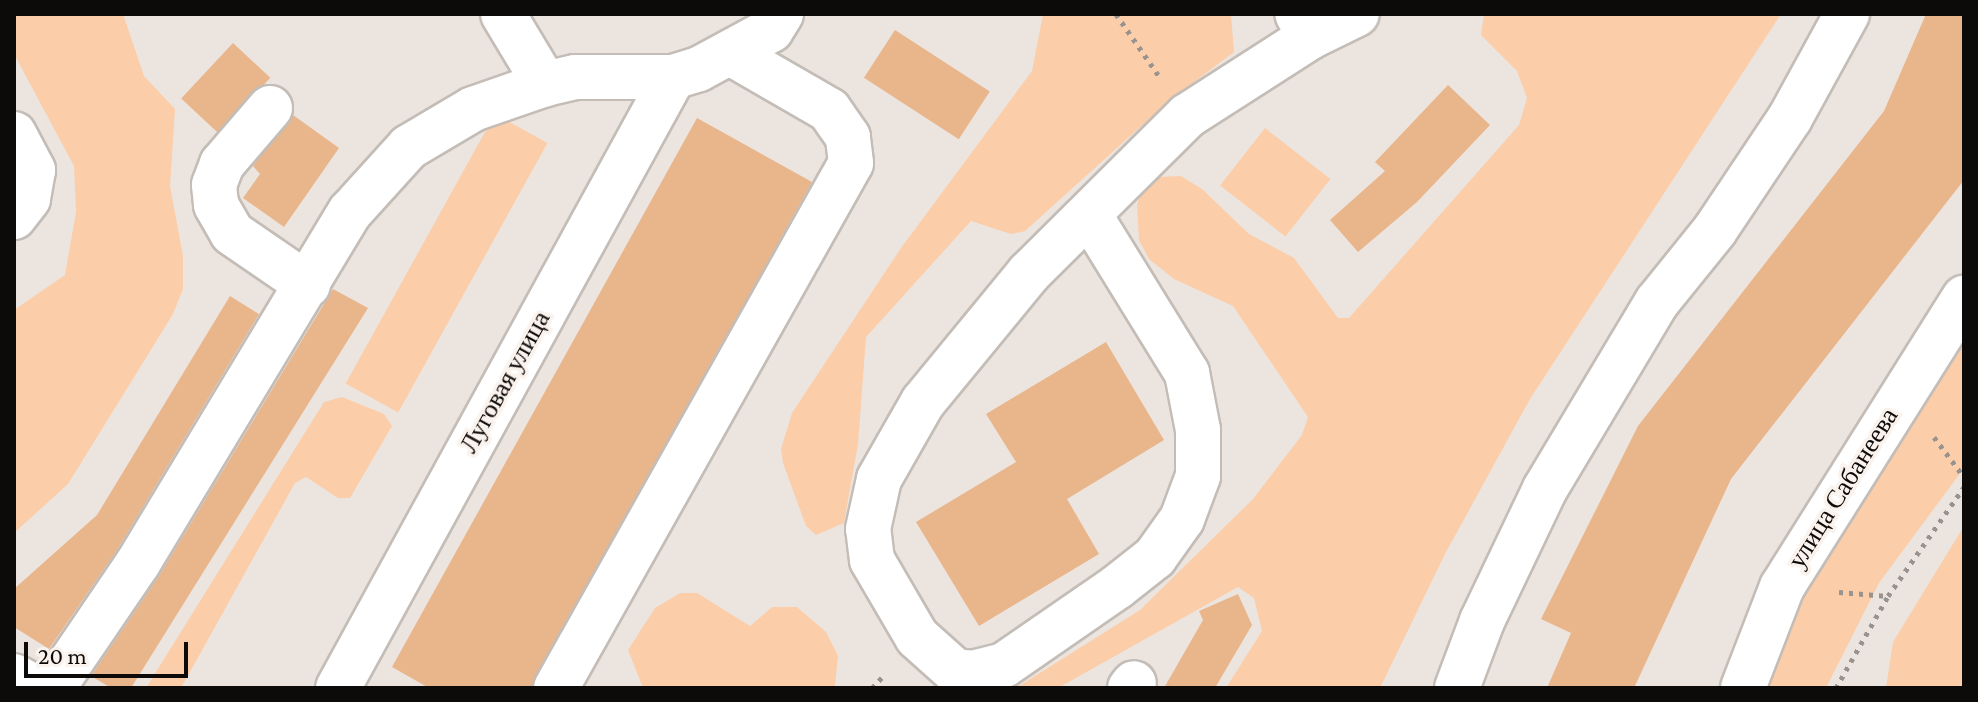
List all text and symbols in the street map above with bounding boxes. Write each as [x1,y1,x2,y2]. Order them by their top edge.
street label: Луговая улица [453,306,557,458]
street label: улица Сабанеева [1781,402,1905,574]
scale bar [28,626,192,676]
text: 20 m [38,642,87,669]

